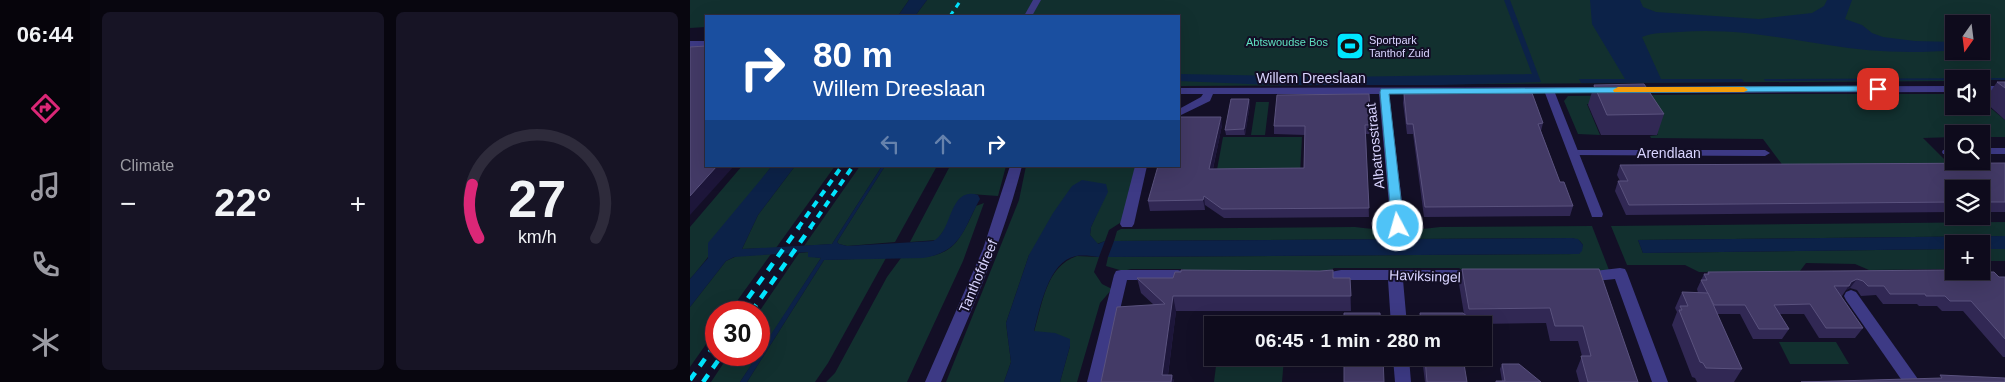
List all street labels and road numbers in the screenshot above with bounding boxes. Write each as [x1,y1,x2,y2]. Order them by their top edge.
street label: Willem Dreeslaan [1256,70,1366,86]
street label: Albatrosstraat [1363,102,1387,190]
street label: Arendlaan [1637,145,1701,161]
street label: Tanthofdreef [955,237,1001,315]
street label: Haviksingel [1389,267,1461,285]

